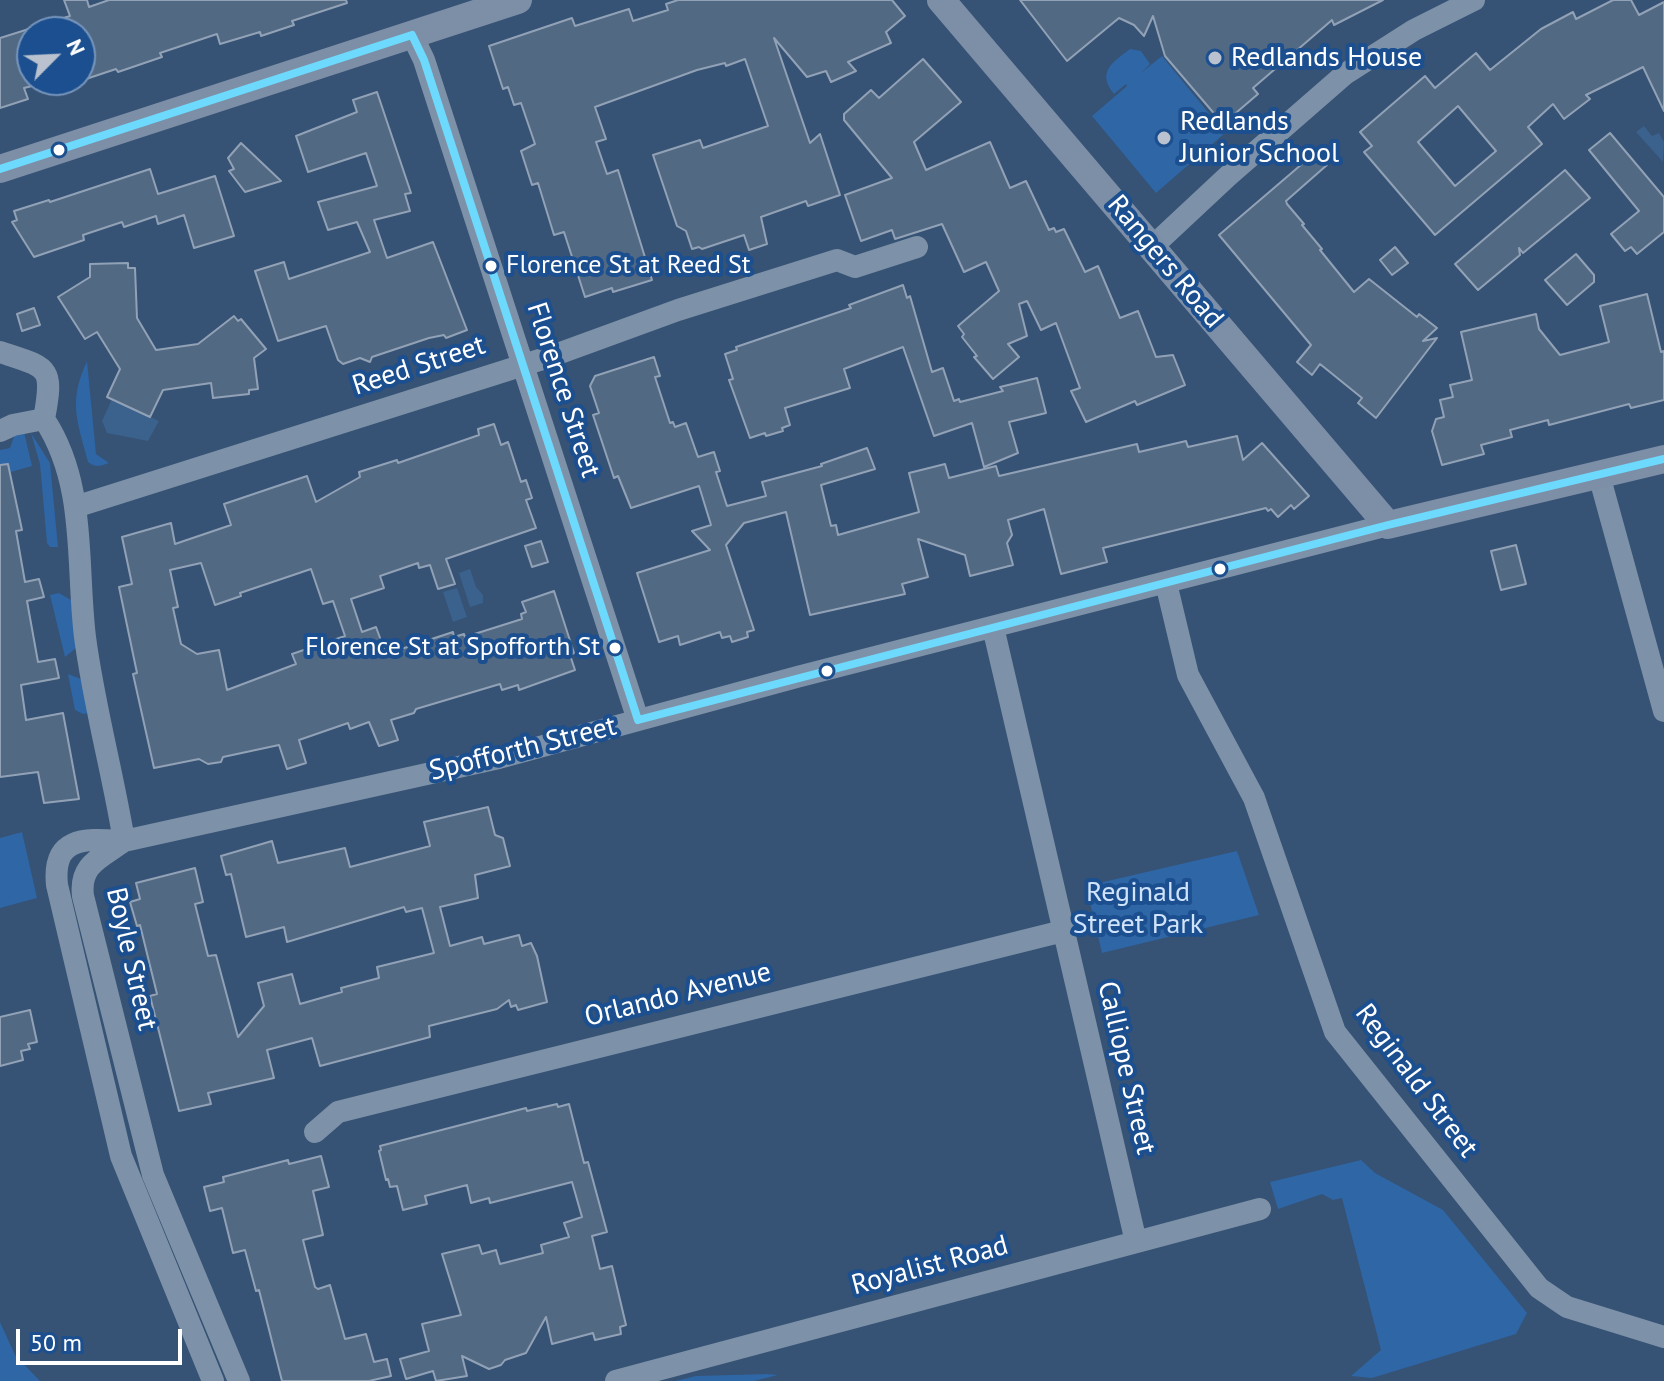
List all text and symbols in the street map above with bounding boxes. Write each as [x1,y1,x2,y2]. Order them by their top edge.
north arrow [16,16,96,96]
text: N [60,35,92,59]
place label: Redlands House [1231,41,1422,75]
marker: Redlands House [1206,49,1224,67]
place label: Redlands Junior School [1180,105,1339,171]
marker: Redlands Junior School [1155,129,1173,147]
unlabelled marker [51,142,67,158]
street label: Rangers Road [1100,189,1230,335]
place label: Florence St at Reed St [506,250,751,282]
marker: Florence St at Reed St [483,258,499,274]
street label: Florence Street [519,298,607,482]
street label: Reed Street [348,329,490,403]
unlabelled marker [1212,561,1228,577]
place label: Florence St at Spofforth St [305,632,600,664]
marker: Florence St at Spofforth St [607,640,623,656]
unlabelled marker [819,663,835,679]
street label: Spofforth Street [426,710,620,788]
park label: Reginald Street Park [1073,876,1203,942]
street label: Boyle Street [98,884,164,1034]
street label: Orlando Avenue [581,956,775,1034]
street label: Calliope Street [1090,978,1162,1158]
street label: Reginald Street [1347,998,1485,1164]
street label: Royalist Road [848,1229,1012,1303]
scale bar [20,1313,186,1363]
text: 50 m [30,1327,82,1358]

